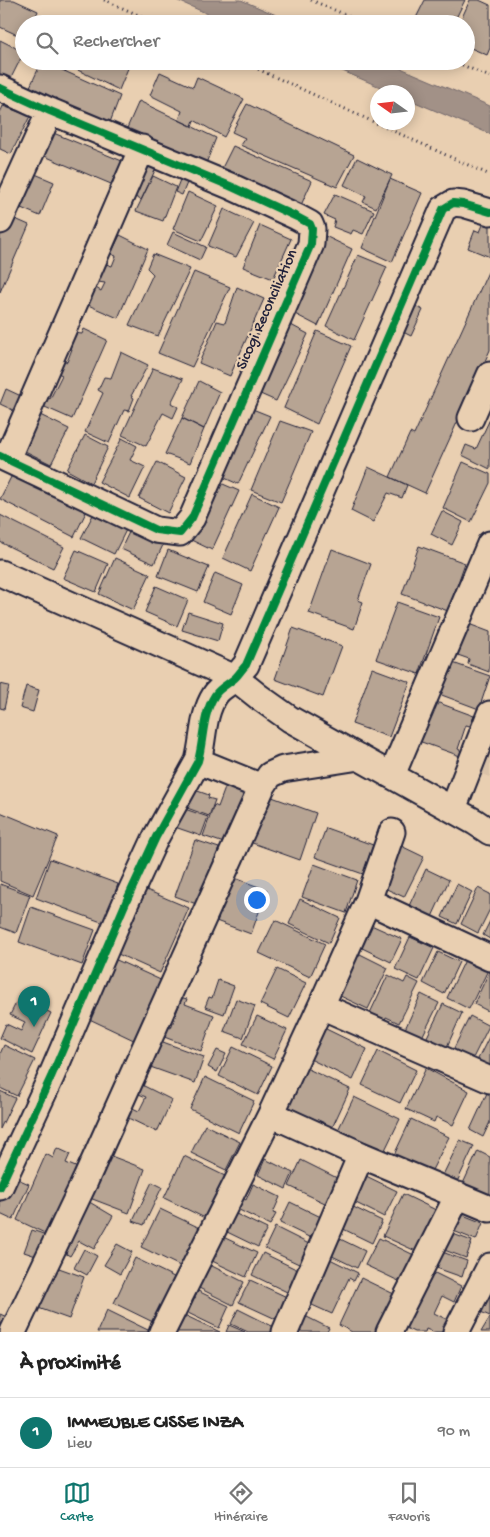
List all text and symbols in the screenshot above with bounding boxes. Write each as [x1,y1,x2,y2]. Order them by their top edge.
search box [15,15,475,70]
icon: search [33,29,61,57]
text: Rechercher [73,31,159,54]
north arrow [370,85,415,130]
street label: Sicogi Reconciliation [233,247,303,373]
your location [244,887,270,913]
pin: 1 [18,986,50,1027]
text: À proximité [20,1352,121,1377]
text: IMMEUBLE CISSE INZA [67,1412,243,1435]
text: 1 [33,1423,39,1442]
text: 90 m [438,1423,470,1442]
text: Lieu [67,1435,92,1454]
tab: Carte [60,1479,93,1526]
tab: Itinéraire [214,1479,268,1526]
tab: Favoris [388,1479,430,1526]

